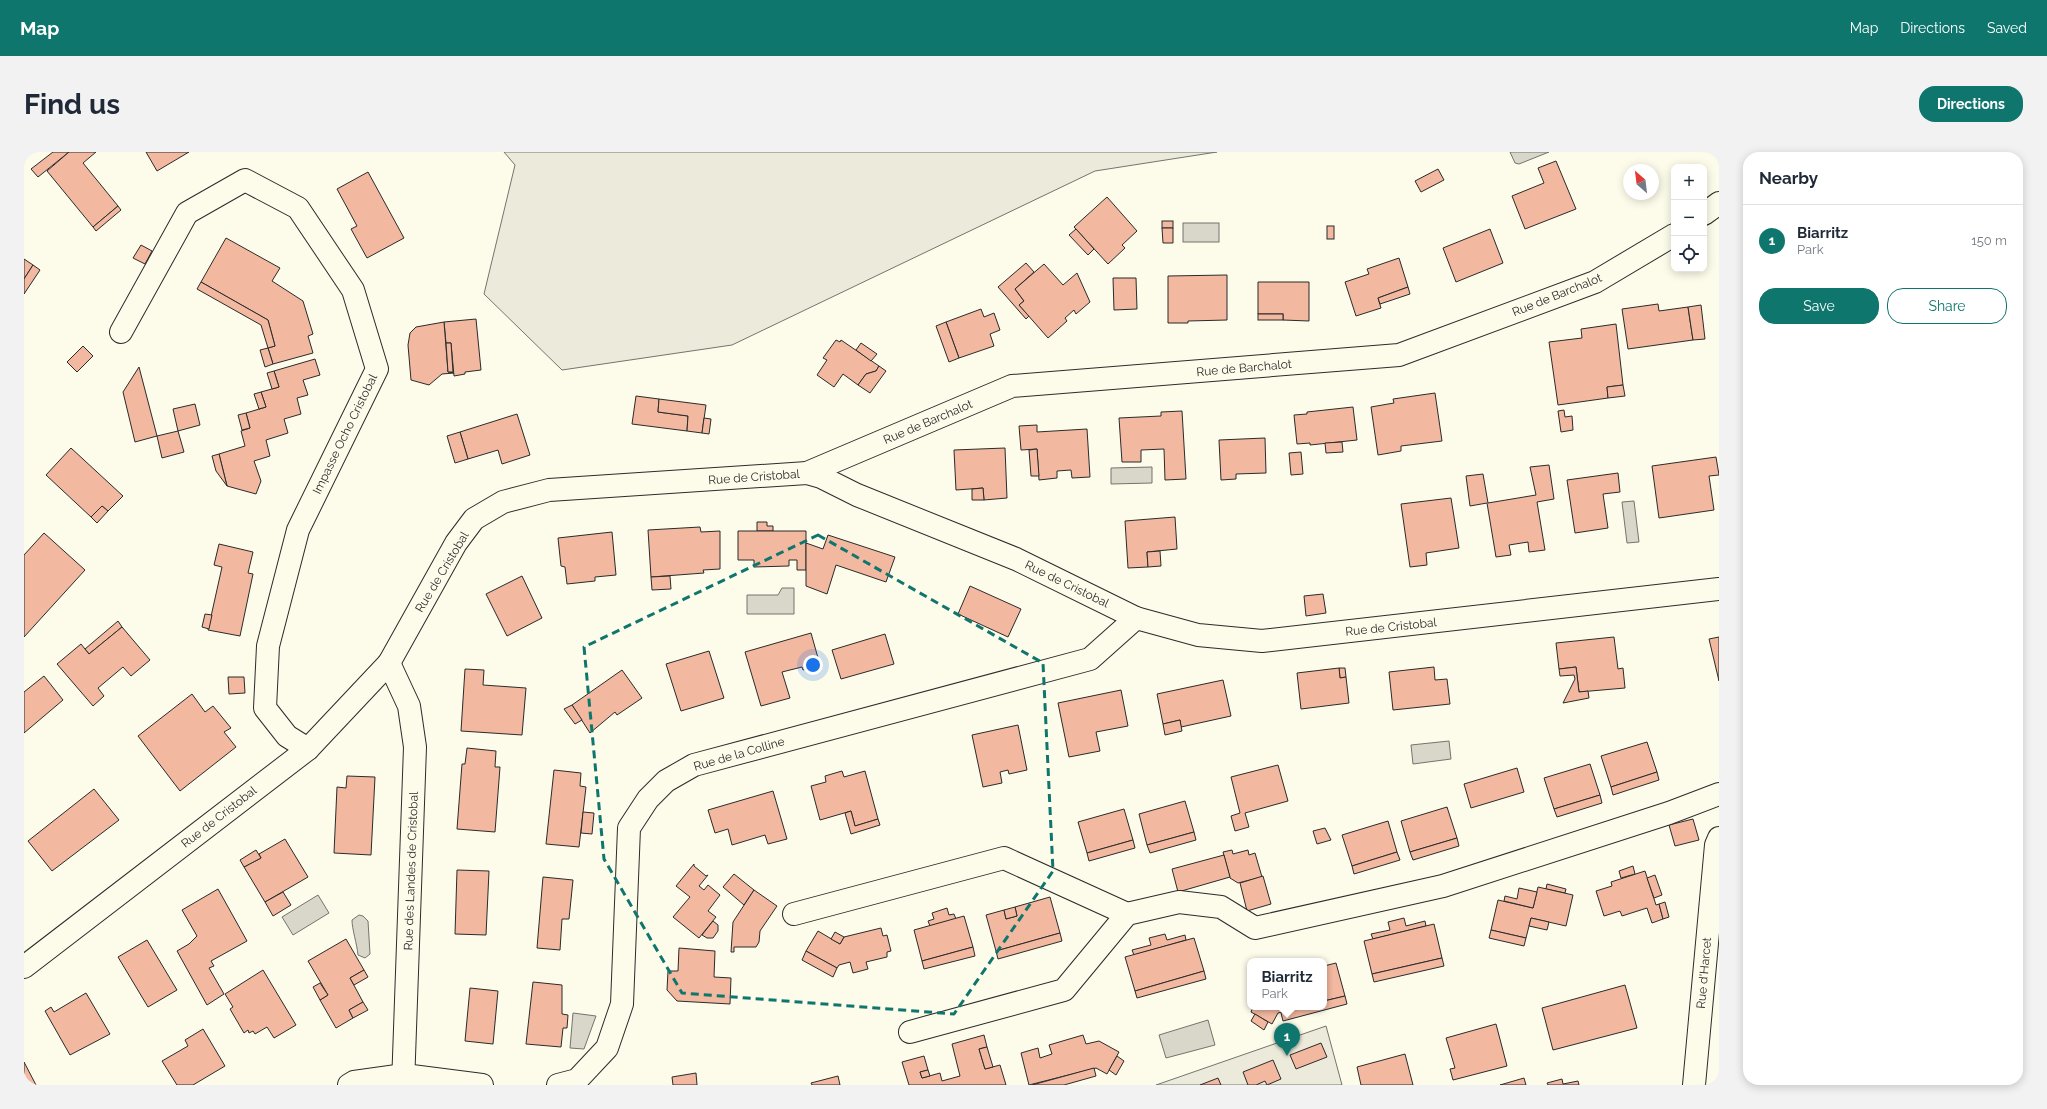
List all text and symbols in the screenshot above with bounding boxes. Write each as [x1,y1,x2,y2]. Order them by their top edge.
text: Map [20,17,59,39]
text: Map [1850,20,1878,36]
text: Directions [1900,20,1965,36]
text: Saved [1987,20,2027,36]
button: Directions [1919,86,2023,122]
text: Find us [24,88,120,121]
north arrow [1623,164,1659,200]
map controls [1671,164,1707,272]
button: + [1671,164,1707,200]
text: Nearby [1759,168,1818,188]
button: − [1671,200,1707,236]
text: Biarritz [1797,224,1848,242]
text: 1 [1769,233,1775,248]
text: 150 m [1971,233,2007,248]
button: locate [1671,236,1707,272]
text: Park [1797,242,1824,257]
street label: Rue de Barchalot [1510,271,1604,319]
button: Save [1759,288,1879,324]
button: Share [1887,288,2007,324]
street label: Rue de Barchalot [1196,357,1292,379]
street label: Impasse Ocho Cristobal [310,371,380,496]
street label: Rue de Barchalot [881,397,975,447]
street label: Rue de Cristobal [708,467,801,487]
street label: Rue de Cristobal [412,528,472,615]
street label: Rue de Cristobal [1023,558,1112,611]
street label: Rue de Cristobal [1345,615,1438,639]
your location [803,655,823,675]
street label: Rue de la Colline [692,734,786,774]
street label: Rue de Cristobal [179,783,260,851]
street label: Rue des Landes de Cristobal [401,791,421,951]
street label: Rue d'Harcet [1694,937,1714,1009]
popup [1247,958,1327,1010]
text: Biarritz [1261,968,1313,986]
text: Park [1261,986,1288,1001]
pin: 1 [1274,1023,1300,1056]

